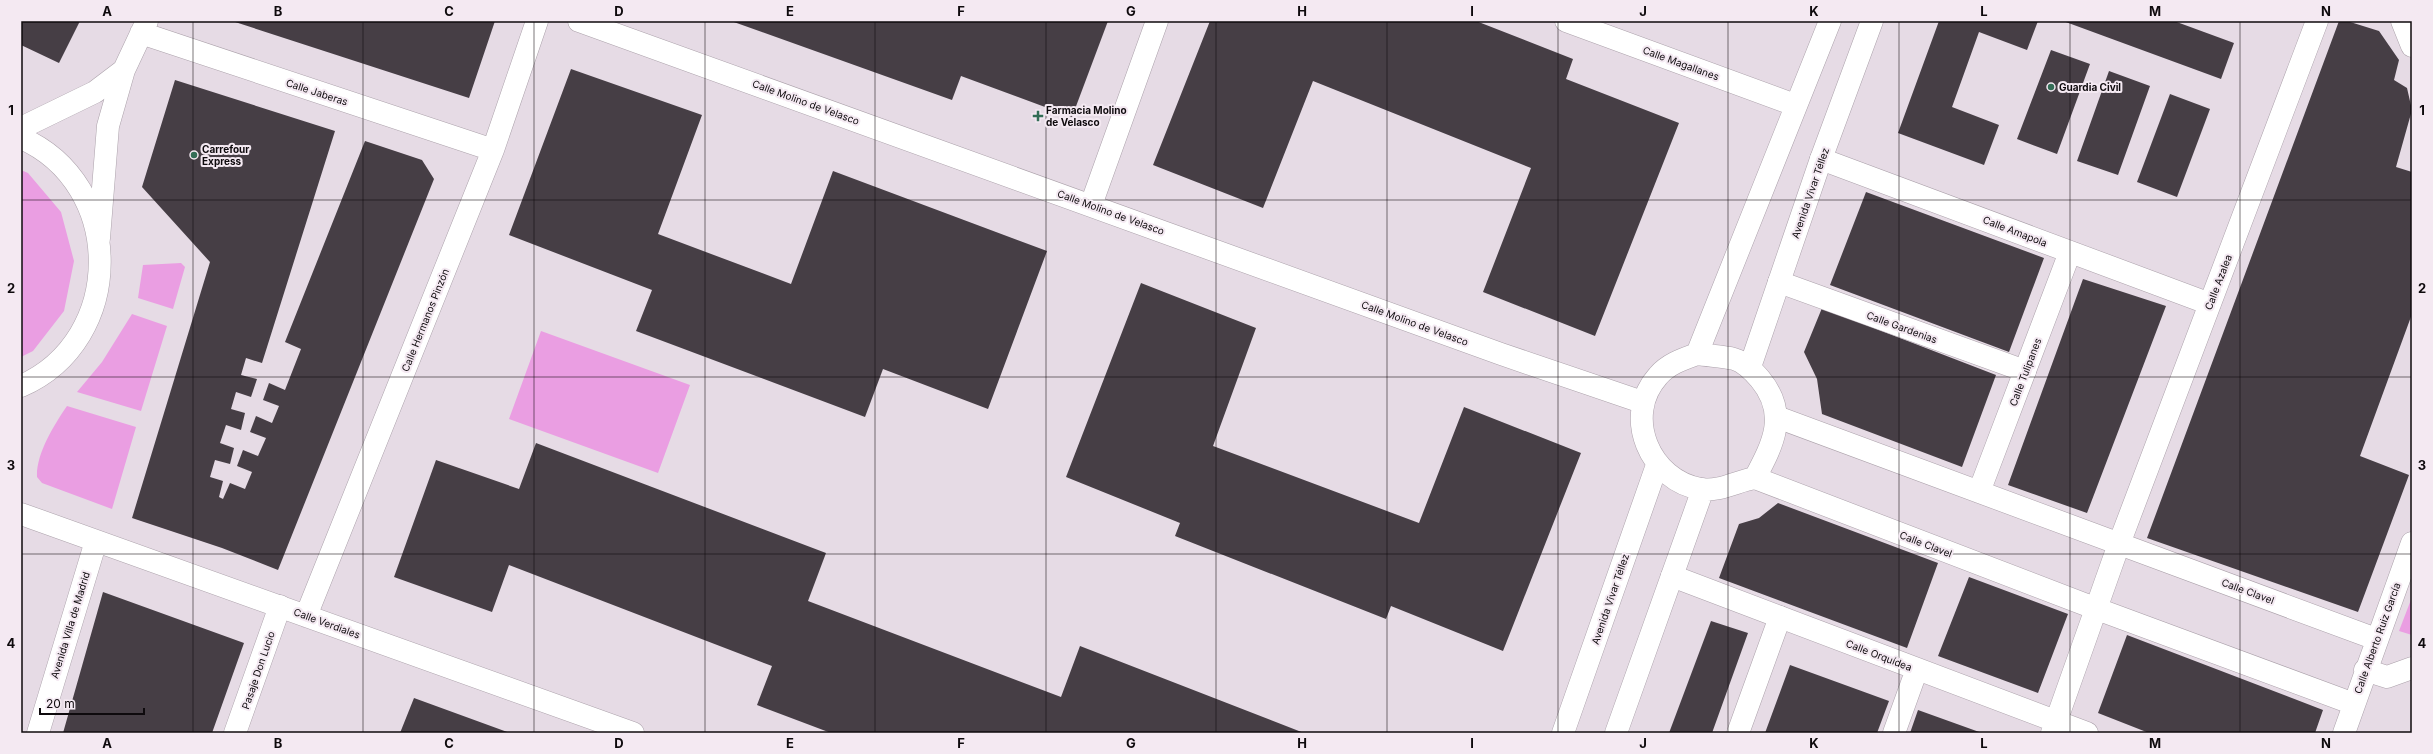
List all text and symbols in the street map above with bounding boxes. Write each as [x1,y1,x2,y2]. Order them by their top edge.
text: A [102,3,112,19]
text: B [274,3,283,19]
text: C [444,3,454,19]
text: D [614,3,624,19]
text: E [786,3,794,19]
text: F [957,3,965,19]
text: G [1126,3,1136,19]
text: H [1297,3,1307,19]
text: I [1470,3,1474,19]
text: J [1639,3,1647,19]
text: K [1809,3,1819,19]
text: L [1980,3,1988,19]
text: M [2149,3,2161,19]
text: N [2321,3,2331,19]
street label: Calle Magallanes [1641,44,1721,82]
street label: Calle Jaberas [285,76,349,108]
street label: Calle Molino de Velasco [751,77,861,127]
place label: Guardia Civil [2059,81,2121,93]
marker: Guardia Civil [2046,82,2056,92]
text: 1 [8,102,14,118]
text: 1 [2419,102,2425,118]
place label: Farmacia Molino de Velasco [1046,104,1127,128]
marker: Farmacia Molino de Velasco [1033,111,1043,121]
place label: Carrefour Express [202,143,249,167]
street label: Avenida Vivar Téllez [1789,146,1831,240]
marker: Carrefour Express [189,150,199,160]
street label: Calle Molino de Velasco [1056,187,1166,237]
street label: Calle Amapola [1981,213,2049,249]
street label: Calle Azalea [2202,253,2234,311]
street label: Calle Hermanos Pinzón [399,267,451,373]
text: 2 [7,280,15,296]
text: 2 [2418,280,2426,296]
street label: Calle Molino de Velasco [1360,298,1470,348]
street label: Calle Gardenias [1865,309,1939,345]
street label: Calle Tulipanes [2007,336,2043,408]
text: 3 [7,457,15,473]
text: 3 [2418,457,2426,473]
street label: Calle Clavel [1898,528,1954,560]
street label: Avenida Vivar Téllez [1589,552,1631,646]
street label: Avenida Villa de Madrid [48,570,92,680]
street label: Calle Clavel [2220,576,2276,606]
street label: Calle Alberto Ruiz García [2351,581,2403,695]
street label: Calle Verdiales [292,605,362,641]
street label: Pasaje Don Lucio [239,629,277,711]
text: 4 [7,635,16,651]
text: 4 [2418,635,2427,651]
street label: Calle Orquídea [1844,637,1914,673]
scale bar [40,690,144,716]
text: 20 m [46,696,75,711]
text: A [102,735,112,751]
text: B [274,735,283,751]
text: C [444,735,454,751]
text: D [614,735,624,751]
text: E [786,735,794,751]
text: F [957,735,965,751]
text: G [1126,735,1136,751]
text: H [1297,735,1307,751]
text: I [1470,735,1474,751]
text: J [1639,735,1647,751]
text: K [1809,735,1819,751]
text: L [1980,735,1988,751]
text: M [2149,735,2161,751]
text: N [2321,735,2331,751]

